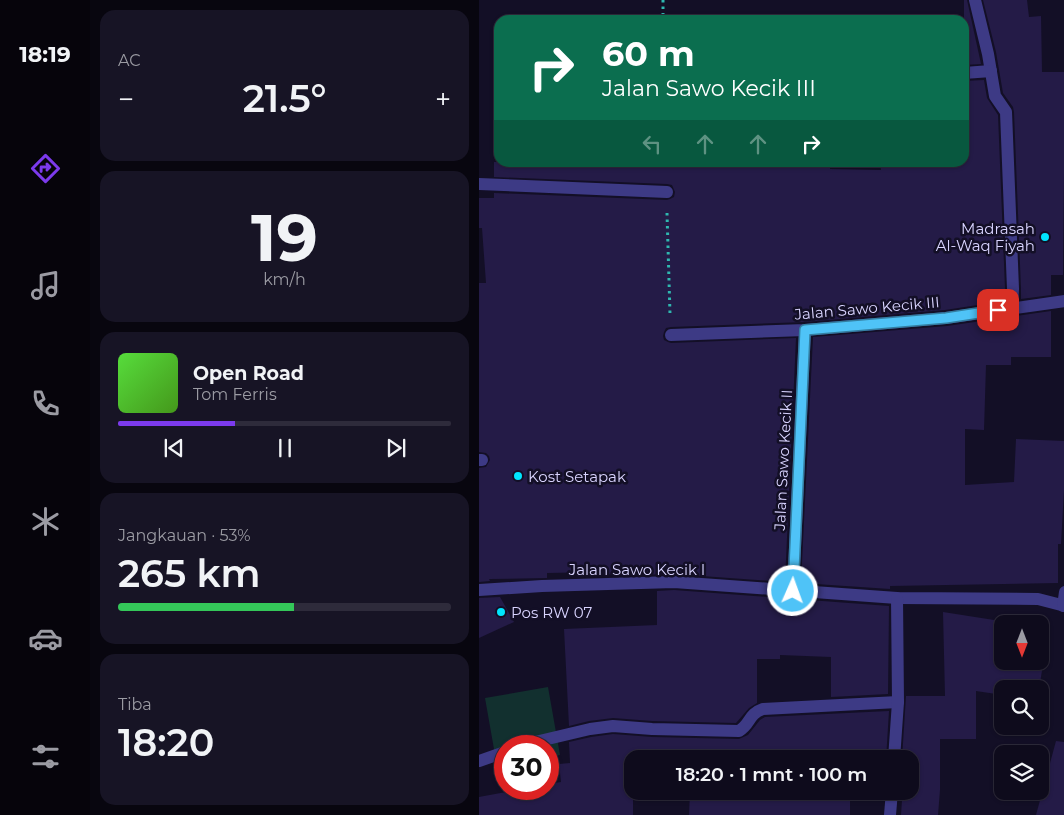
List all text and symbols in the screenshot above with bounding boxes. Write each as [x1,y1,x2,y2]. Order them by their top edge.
text: 60 m [602,32,695,75]
icon: right [519,35,584,100]
text: 18:19 [19,41,71,68]
text: AC [118,51,141,70]
text: 21.5° [243,75,326,122]
text: Jalan Sawo Kecik III [602,75,816,102]
text: − [118,82,134,116]
text: + [435,82,451,116]
icon: left [638,130,666,158]
icon: ahead [691,130,719,158]
icon: ahead [744,130,772,158]
icon: right [797,130,825,158]
icon: directions [28,151,63,186]
text: 19 [251,198,318,277]
place label: Madrasah Al-Waq Fiyah [936,219,1035,255]
marker: Madrasah Al-Waq Fiyah [1039,231,1051,243]
icon: music [28,268,63,303]
text: km/h [263,270,306,289]
pin [977,289,1019,331]
street label: Jalan Sawo Kecik III [793,292,940,324]
icon: arrive [984,296,1012,324]
text: Open Road [193,362,304,385]
text: Tom Ferris [193,385,277,404]
icon: phone [28,386,63,421]
street label: Jalan Sawo Kecik II [770,389,796,532]
icon: previous [160,434,188,462]
icon: pause [271,434,299,462]
icon: next [382,434,410,462]
place label: Kost Setapak [528,467,626,486]
marker: Kost Setapak [512,470,524,482]
icon: climate [28,504,63,539]
text: Jangkauan · 53% [118,526,251,545]
text: 265 km [118,550,261,597]
street label: Jalan Sawo Kecik I [568,560,705,579]
position arrow [766,564,818,616]
place label: Pos RW 07 [511,603,592,622]
marker: Pos RW 07 [495,606,507,618]
north arrow [994,615,1049,670]
map controls [994,615,1049,800]
icon: car [28,621,63,656]
button: search [994,680,1049,735]
text: Tiba [118,695,152,714]
text: 18:20 [118,719,214,766]
speed limit sign: 30 [494,735,559,800]
icon: filters [28,739,63,774]
button: layers [994,745,1049,800]
text: 18:20 · 1 mnt · 100 m [676,763,867,786]

